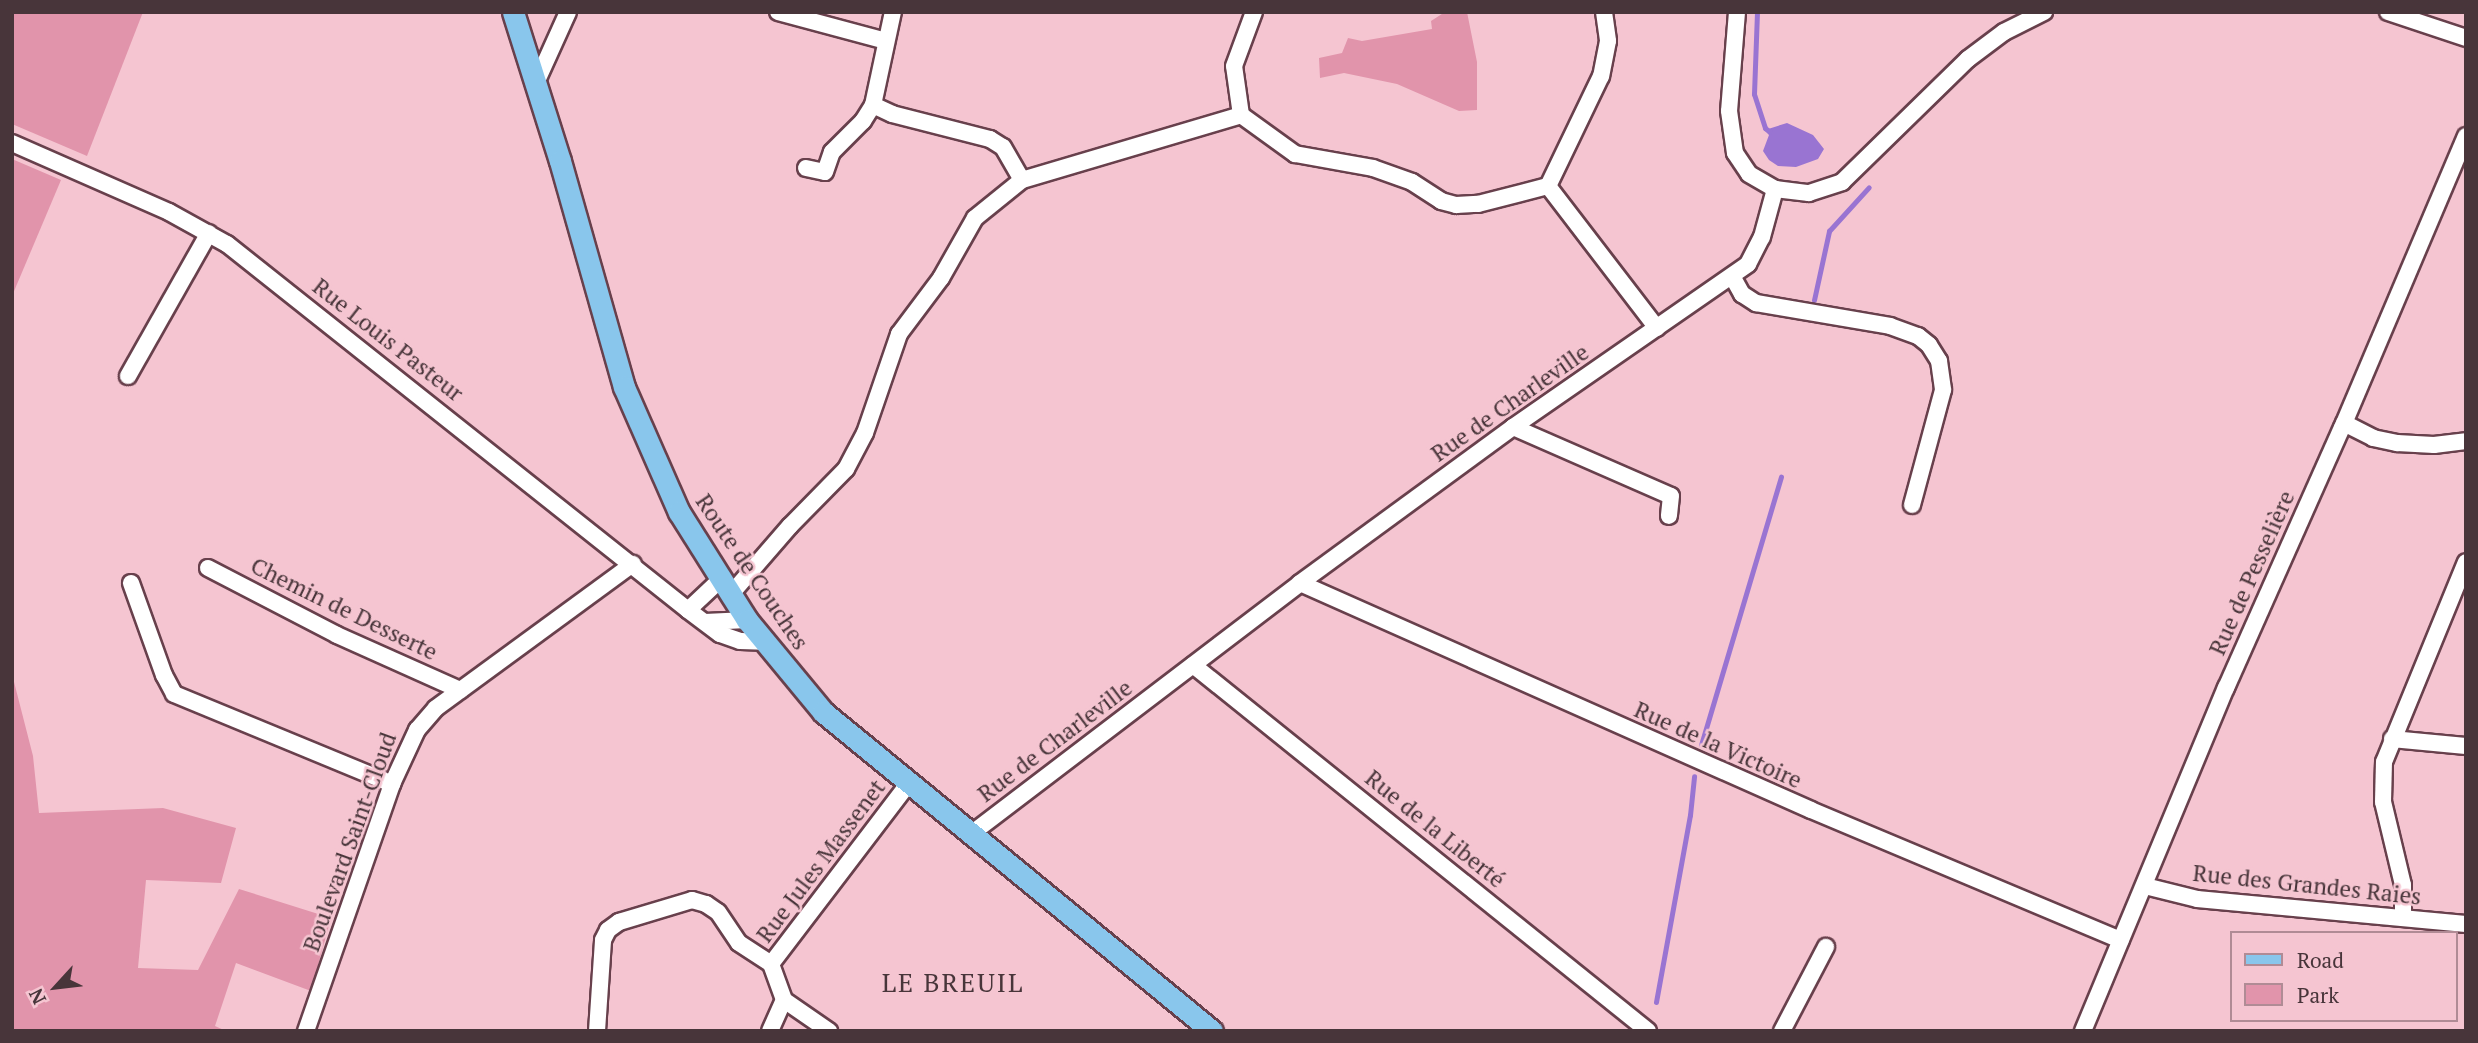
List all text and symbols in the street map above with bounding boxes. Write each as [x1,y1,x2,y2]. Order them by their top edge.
street label: Rue Louis Pasteur [307,273,469,407]
street label: Rue de Charleville [1426,338,1594,468]
street label: Rue de Pesselière [2203,487,2301,659]
street label: Route de Couches [690,489,814,655]
street label: Chemin de Desserte [246,552,442,666]
street label: Rue de Charleville [973,674,1137,808]
street label: Rue de la Victoire [1630,696,1806,794]
street label: Boulevard Saint-Cloud [298,729,402,955]
street label: Rue de la Liberté [1360,764,1510,894]
street label: Rue Jules Massenet [751,774,891,948]
street label: Rue des Grandes Raies [2191,859,2423,911]
legend [2230,931,2457,1022]
text: Road [2297,946,2344,974]
north arrow [21,952,91,1022]
district label: LE BREUIL [883,967,1023,999]
text: Park [2297,981,2339,1009]
text: N [22,985,51,1009]

